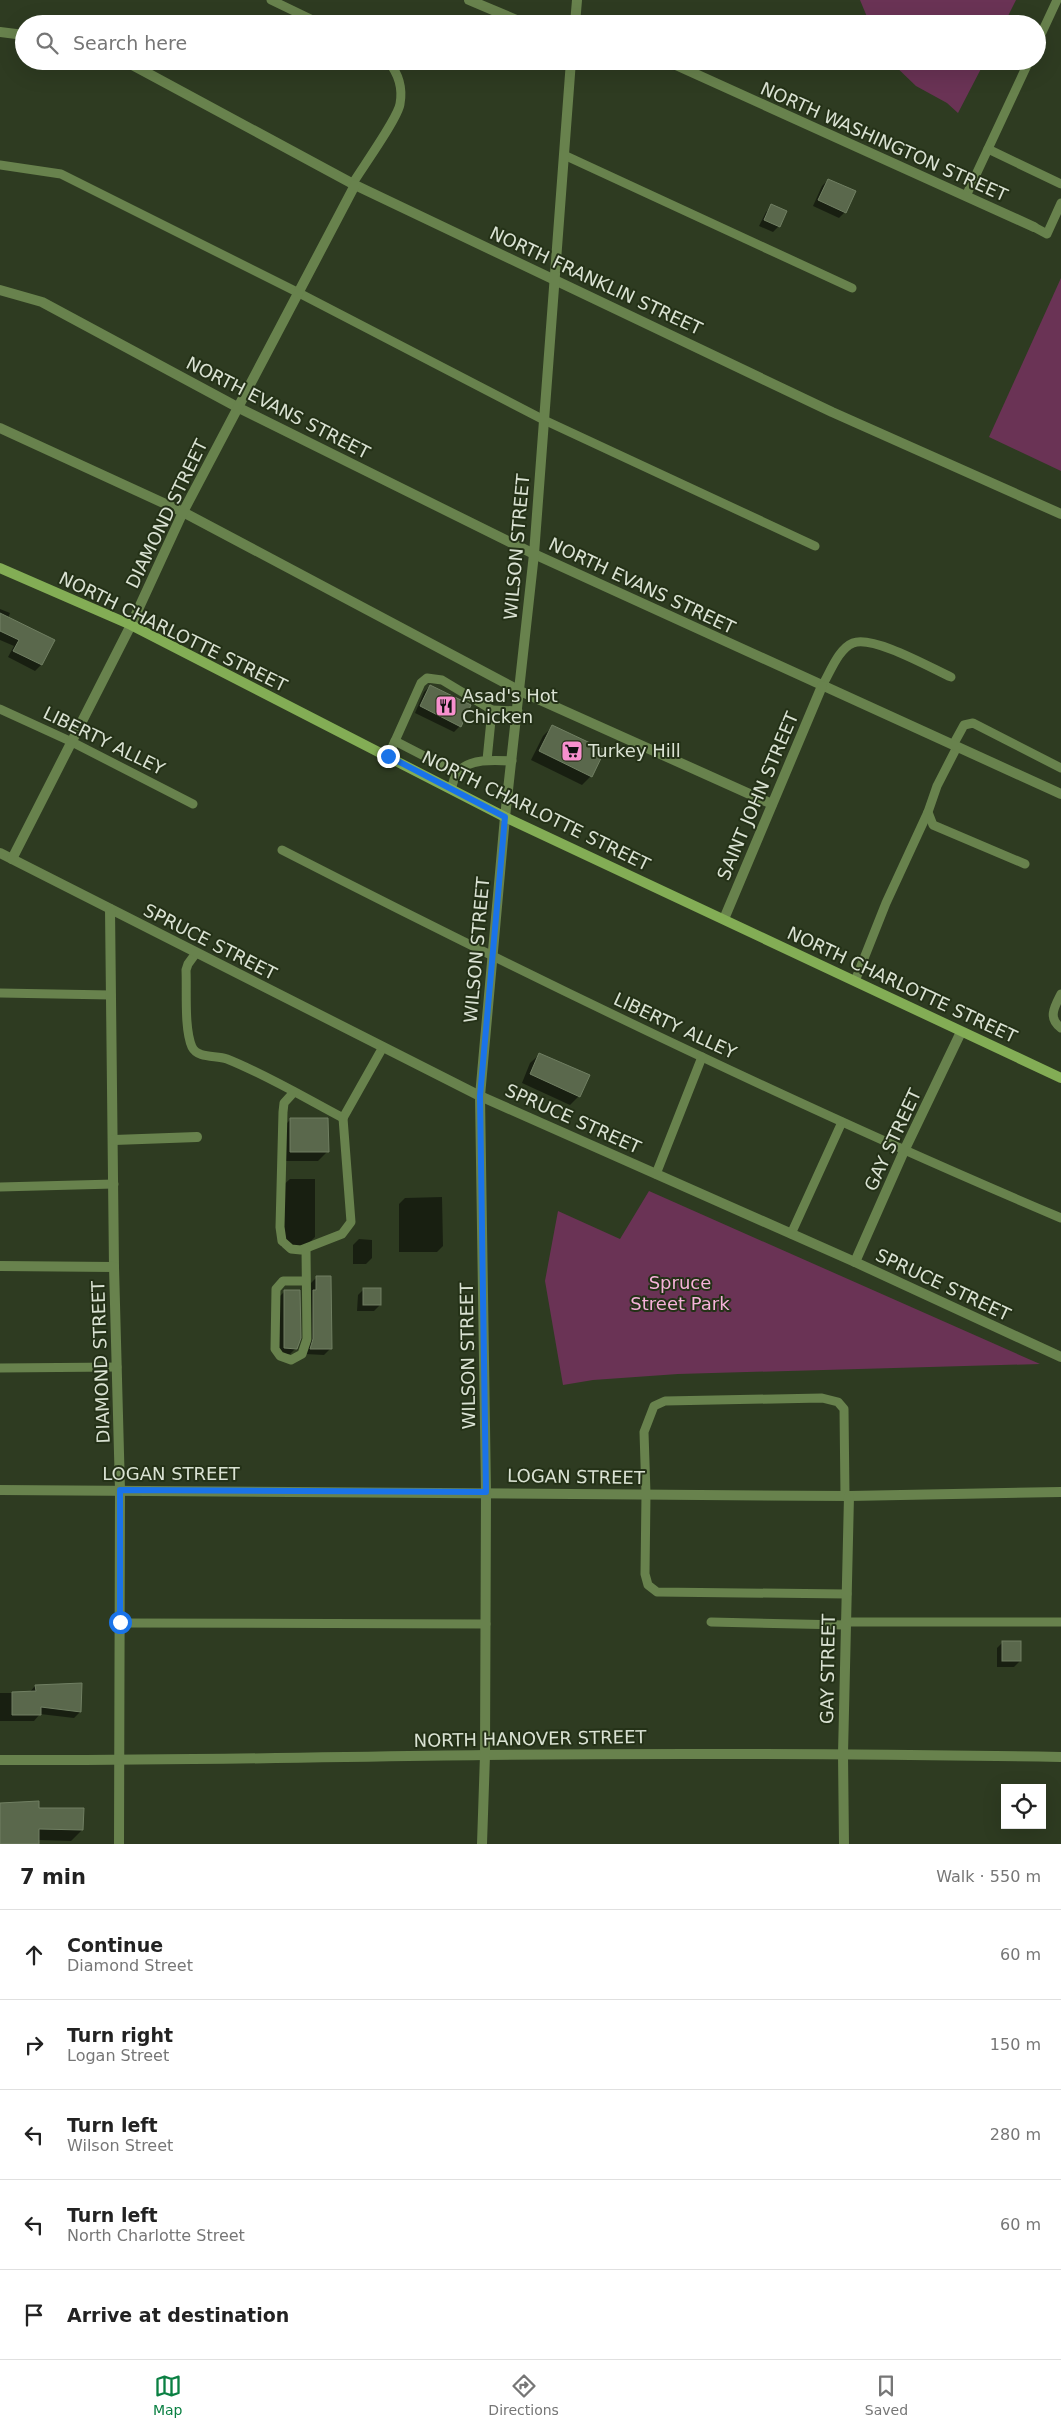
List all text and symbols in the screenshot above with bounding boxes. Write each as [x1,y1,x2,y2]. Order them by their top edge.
search box [15,15,1046,70]
icon: search [33,29,61,57]
text: Search here [73,32,187,54]
street label: NORTH WASHINGTON STREET [757,77,1012,206]
street label: NORTH FRANKLIN STREET [487,222,707,340]
street label: NORTH EVANS STREET [183,352,374,463]
street label: DIAMOND STREET [121,435,212,592]
street label: WILSON STREET [500,472,533,621]
street label: NORTH EVANS STREET [546,533,740,638]
street label: NORTH CHARLOTTE STREET [56,567,292,696]
place label: Asad's Hot Chicken [462,685,558,727]
restaurant icon: Asad's Hot Chicken [434,694,458,718]
street label: LIBERTY ALLEY [40,702,169,780]
street label: SAINT JOHN STREET [713,708,803,883]
supermarket icon: Turkey Hill [560,739,584,763]
place label: Turkey Hill [587,740,681,761]
route end [377,745,400,768]
street label: NORTH CHARLOTTE STREET [419,746,655,875]
street label: WILSON STREET [460,875,493,1024]
street label: SPRUCE STREET [140,899,281,985]
street label: NORTH CHARLOTTE STREET [784,922,1021,1048]
street label: LIBERTY ALLEY [611,988,741,1064]
street label: SPRUCE STREET [502,1079,645,1158]
street label: GAY STREET [860,1084,926,1194]
street label: SPRUCE STREET [872,1244,1015,1325]
park label: Spruce Street Park [630,1272,730,1314]
street label: DIAMOND STREET [87,1279,114,1444]
street label: WILSON STREET [456,1282,479,1429]
street label: LOGAN STREET [102,1463,241,1484]
street label: LOGAN STREET [507,1465,646,1488]
route start [109,1611,132,1634]
street label: GAY STREET [816,1613,839,1724]
street label: NORTH HANOVER STREET [413,1726,648,1751]
map controls [1001,1784,1046,1829]
button: locate [1001,1784,1046,1829]
text: 7 min [20,1865,86,1889]
text: Walk · 550 m [936,1867,1041,1886]
text: Continue [67,1934,163,1956]
icon: ahead [20,1941,48,1969]
text: 60 m [1000,1945,1041,1964]
text: Diamond Street [67,1956,193,1975]
text: Turn right [67,2024,173,2046]
icon: right [20,2031,48,2059]
text: 150 m [990,2035,1041,2054]
text: Logan Street [67,2046,169,2065]
text: Turn left [67,2114,158,2136]
icon: left [20,2121,48,2149]
text: 280 m [990,2125,1041,2144]
text: Wilson Street [67,2136,173,2155]
text: Turn left [67,2204,158,2226]
icon: left [20,2211,48,2239]
text: 60 m [1000,2215,1041,2234]
text: North Charlotte Street [67,2226,245,2245]
icon: arrive [20,2301,48,2329]
text: Arrive at destination [67,2304,289,2326]
tab: Map [153,2372,182,2418]
tab: Directions [488,2372,559,2418]
tab: Saved [865,2372,908,2418]

